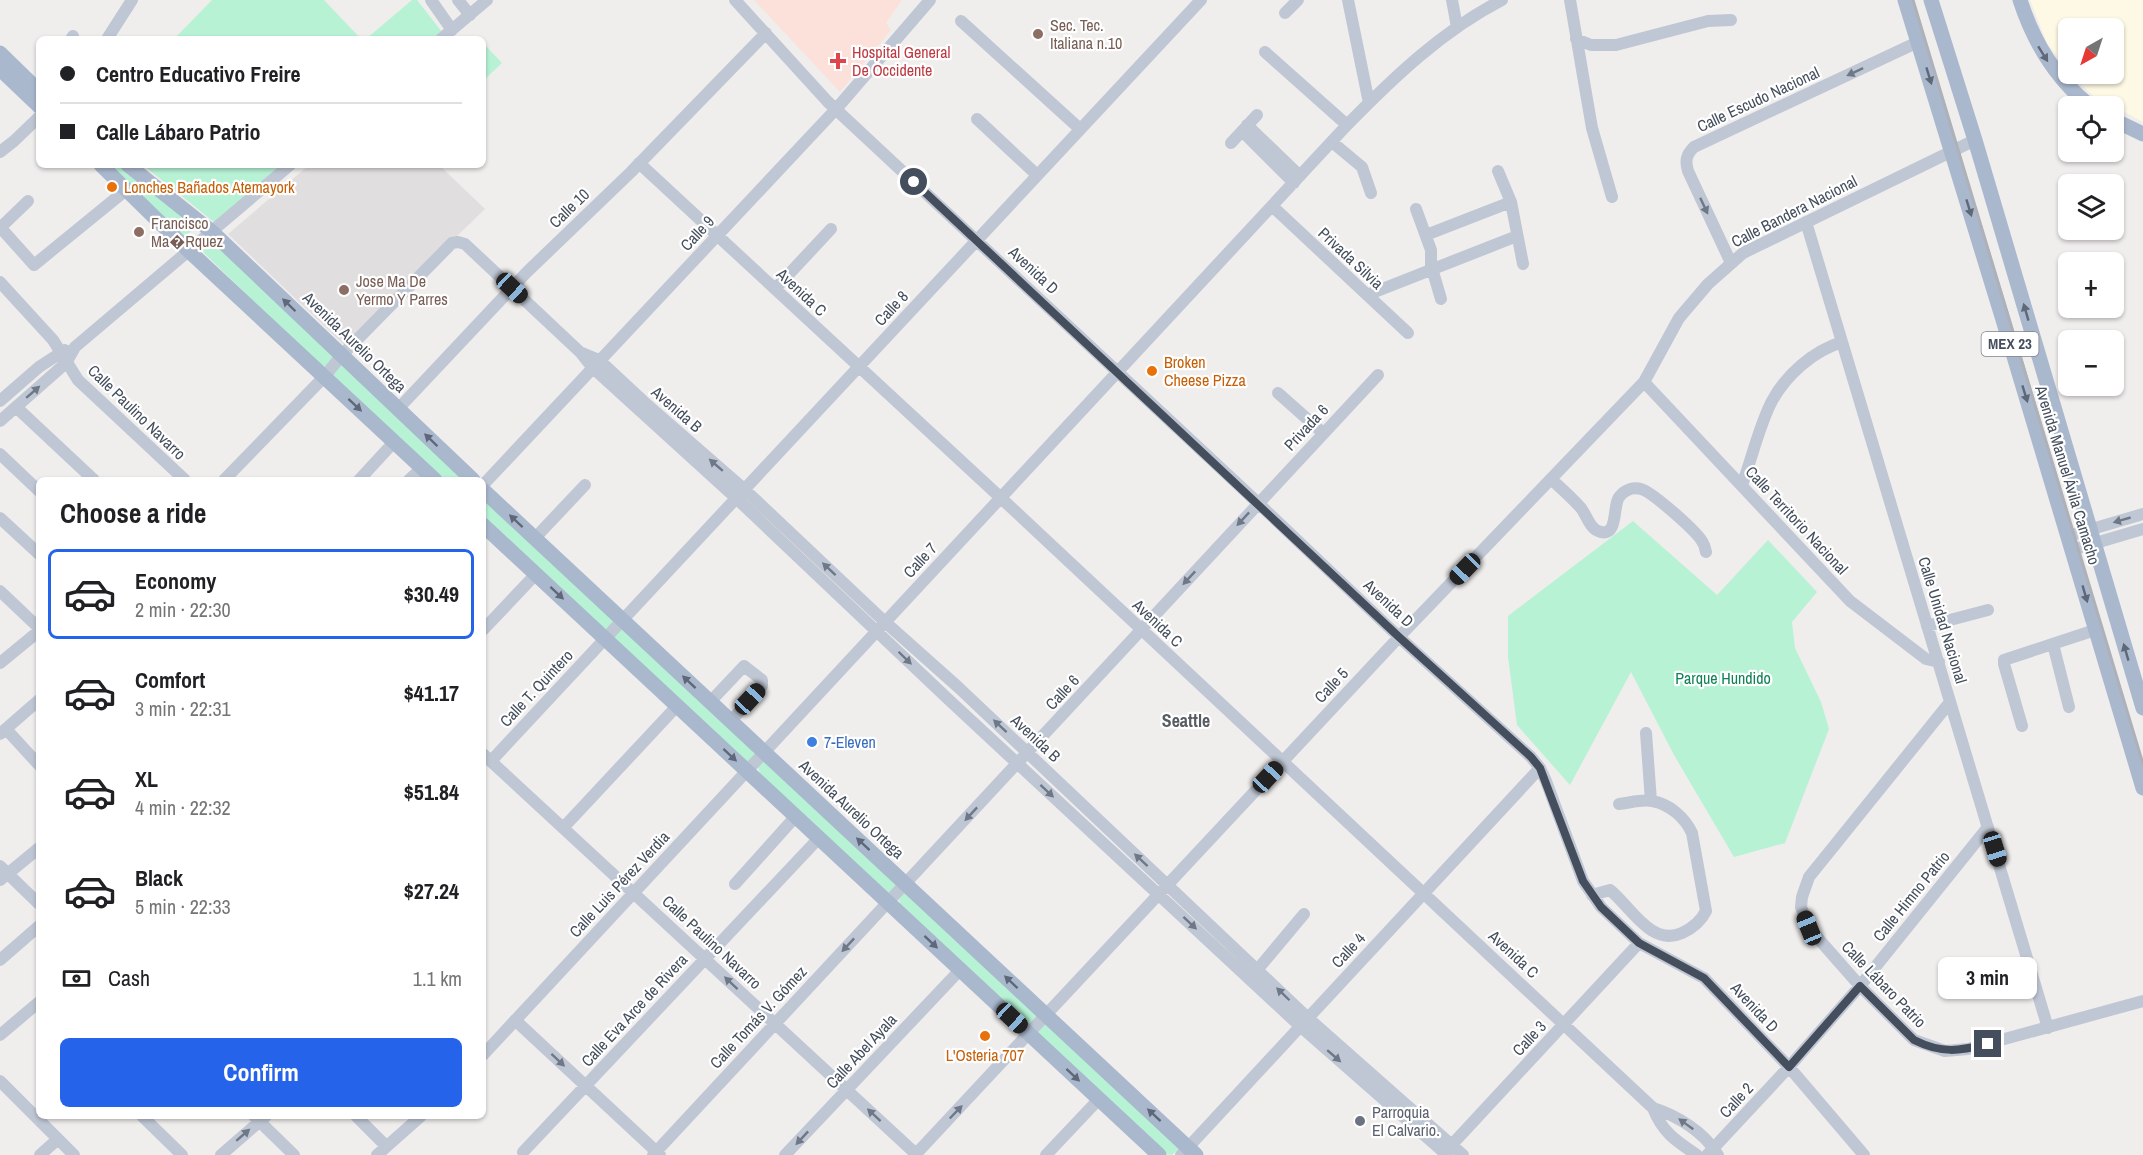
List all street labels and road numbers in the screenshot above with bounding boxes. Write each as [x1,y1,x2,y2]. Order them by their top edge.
street label: Calle Escudo Nacional [1693,61,1823,137]
street label: Calle Bandera Nacional [1727,170,1861,252]
street label: Calle 10 [544,183,594,233]
street label: Calle 9 [675,211,719,255]
street label: Privada Silvia [1314,222,1389,294]
street label: Avenida D [1003,240,1064,299]
street label: Avenida C [771,262,832,321]
street label: Avenida Aurelio Ortega [298,286,412,398]
street label: Calle 8 [869,286,913,330]
road number: MEX 23 [1982,332,2038,356]
street label: Calle Paulino Navarro [83,360,191,464]
street label: Avenida B [646,380,707,437]
street label: Avenida Manuel Ávila Camacho [2030,382,2106,567]
street label: Privada 6 [1279,399,1333,455]
street label: Calle Territorio Nacional [1741,461,1853,579]
street label: Calle 7 [898,538,942,582]
street label: Calle Unidad Nacional [1913,554,1973,686]
street label: Avenida D [1358,573,1419,632]
street label: Avenida C [1127,593,1188,652]
street label: Calle T. Quintero [494,645,578,731]
street label: Calle 5 [1309,663,1353,707]
street label: Calle 6 [1040,670,1084,714]
street label: Avenida B [1006,709,1066,767]
street label: Avenida Aurelio Ortega [794,754,910,864]
street label: Calle Luis Pérez Verdia [564,826,675,942]
street label: Calle Himno Patrio [1868,846,1954,946]
street label: Calle Paulino Navarro [658,890,766,994]
street label: Avenida C [1483,924,1544,983]
street label: Calle 4 [1326,928,1370,972]
street label: Calle Lábaro Patrio [1837,936,1931,1032]
street label: Calle Eva Arce de Rivera [576,948,693,1071]
street label: Calle Tomás V. Gómez [705,961,812,1073]
street label: Avenida D [1725,976,1784,1037]
street label: Calle Abel Ayala [821,1008,902,1093]
street label: Calle 3 [1507,1016,1551,1060]
street label: Calle 2 [1714,1078,1758,1122]

